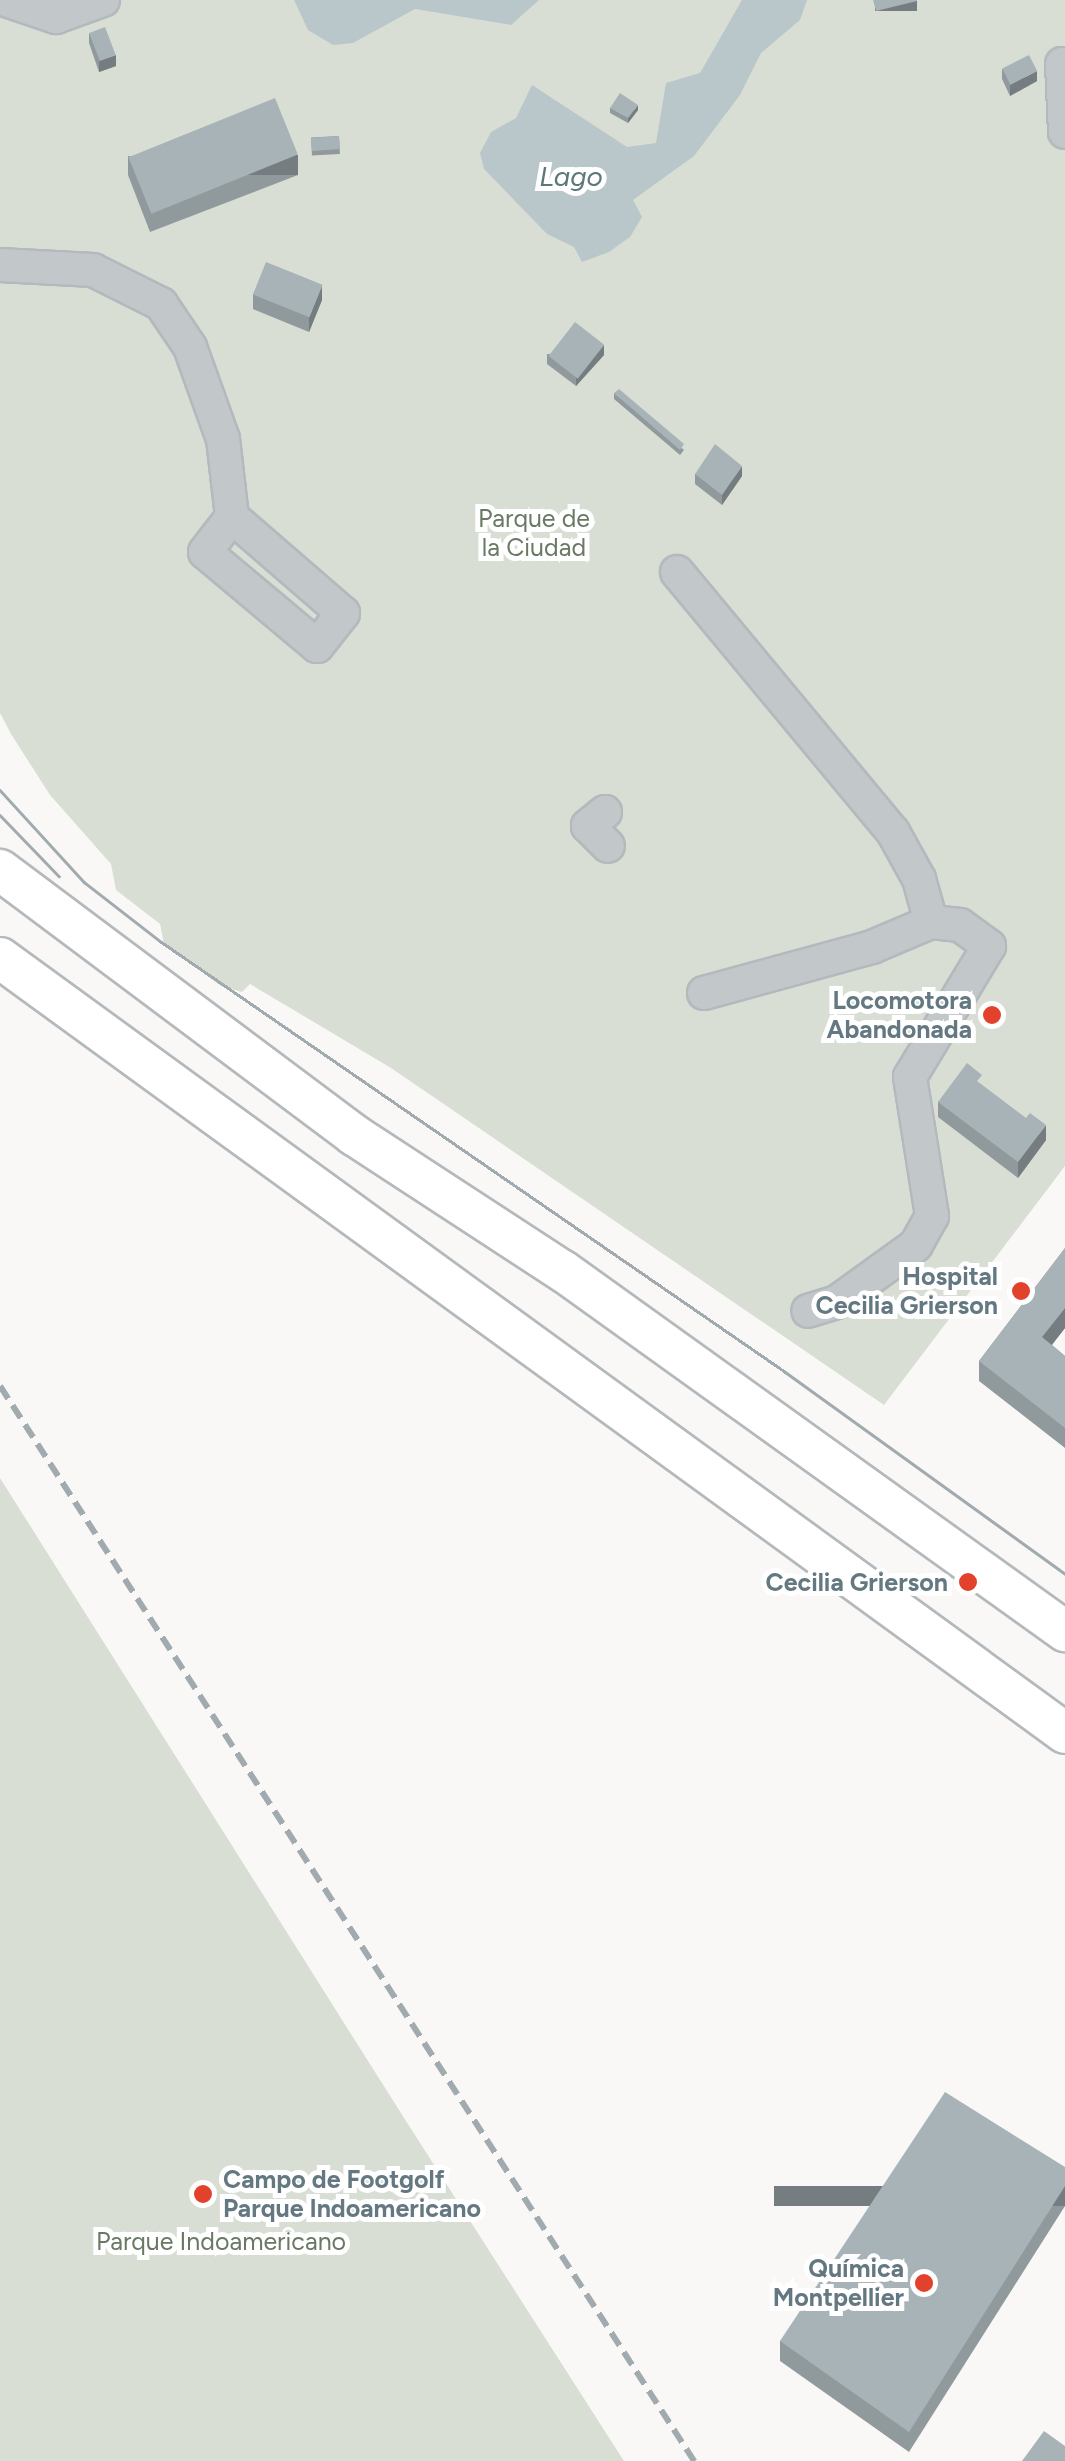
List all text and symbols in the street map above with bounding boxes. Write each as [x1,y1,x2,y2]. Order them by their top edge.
water label: Lago [539,159,603,193]
park label: Parque de la Ciudad [478,504,590,563]
place label: Locomotora Abandonada [827,986,972,1045]
marker: Locomotora Abandonada [981,1004,1003,1026]
place label: Hospital Cecilia Grierson [816,1262,998,1321]
marker: Hospital Cecilia Grierson [1008,1278,1034,1304]
place label: Cecilia Grierson [766,1567,948,1597]
marker: Cecilia Grierson [957,1571,979,1593]
place label: Campo de Footgolf Parque Indoamericano [223,2165,481,2224]
marker: Campo de Footgolf Parque Indoamericano [192,2183,214,2205]
park label: Parque Indoamericano [96,2226,346,2256]
place label: Química Montpellier [773,2254,904,2313]
marker: Química Montpellier [913,2272,935,2294]

